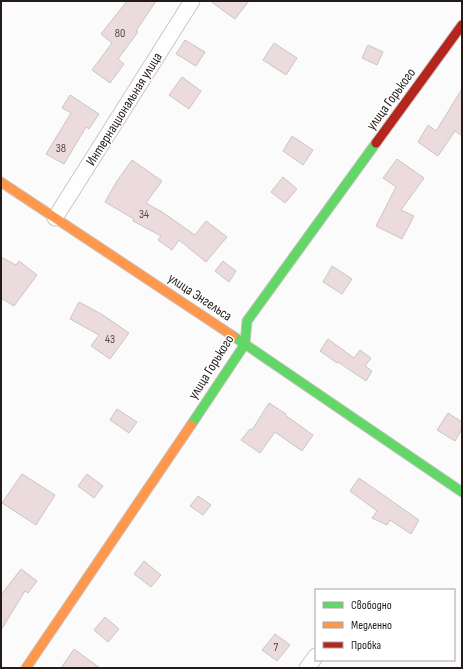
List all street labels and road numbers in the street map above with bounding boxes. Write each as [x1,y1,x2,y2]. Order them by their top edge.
street label: Интернациональная улица [82,49,166,169]
street label: улица Горького [363,64,419,133]
street label: улица Энгельса [165,269,235,325]
street label: улица Горького [185,331,238,402]

